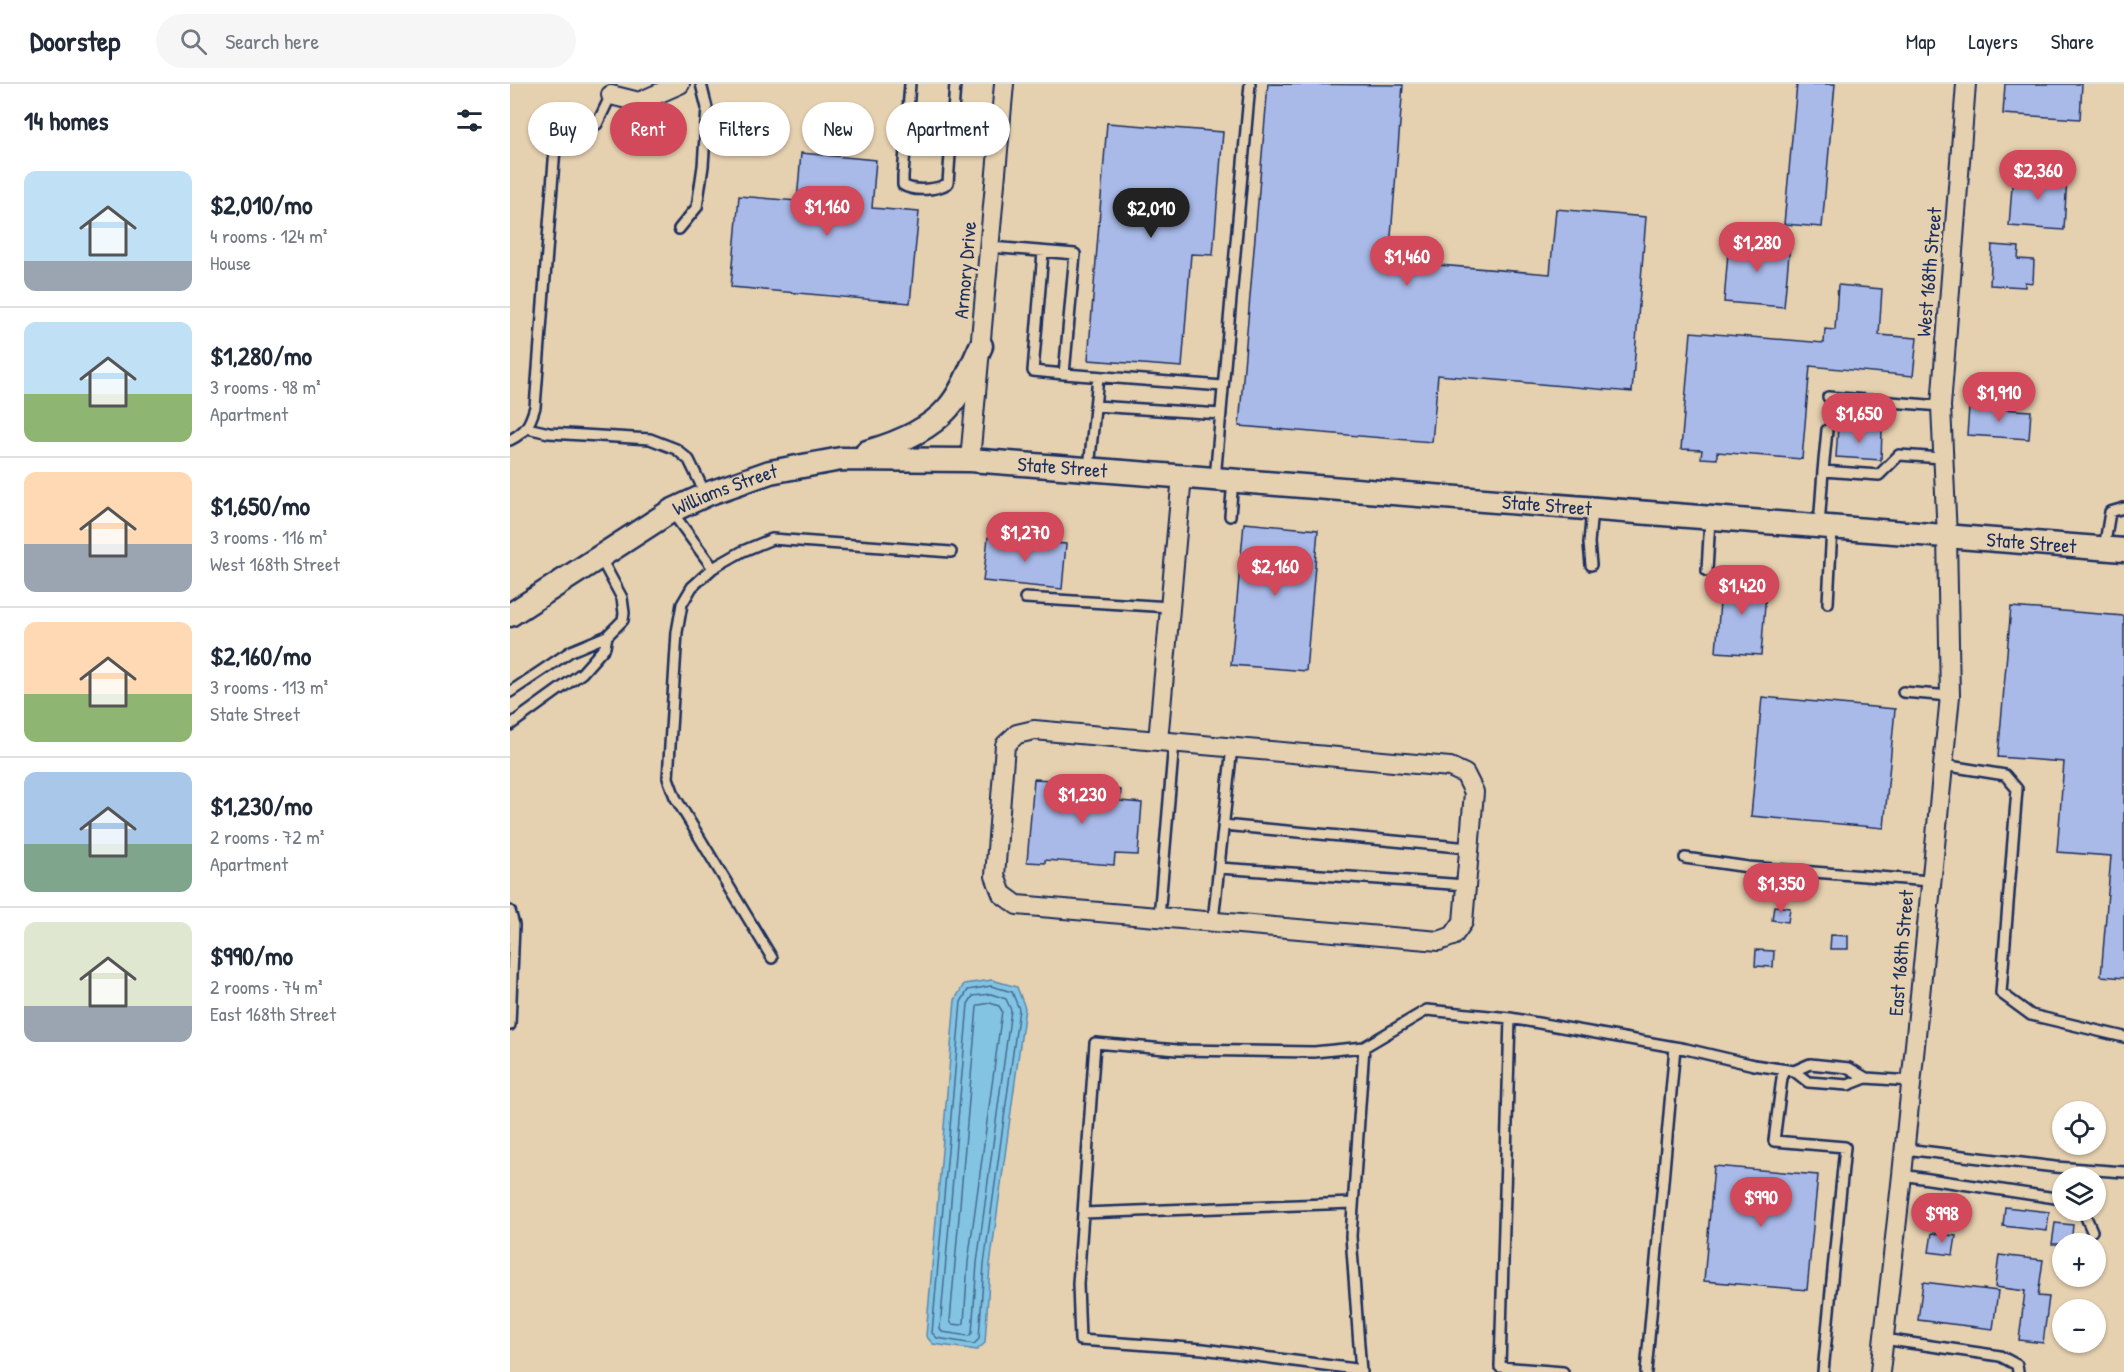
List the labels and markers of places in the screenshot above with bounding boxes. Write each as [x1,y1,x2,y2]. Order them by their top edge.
pin: $2,360 [1989,150,2087,201]
pin: $1,160 [778,186,876,237]
pin: $2,010 [1102,188,1200,239]
pin: $1,280 [1708,222,1806,273]
pin: $1,460 [1358,236,1456,287]
pin: $1,910 [1950,372,2048,423]
pin: $1,650 [1810,393,1908,444]
pin: $1,270 [976,512,1074,563]
pin: $2,160 [1226,546,1324,597]
pin: $1,420 [1693,565,1791,616]
pin: $1,230 [1033,774,1131,825]
pin: $1,350 [1732,863,1830,914]
pin: $990 [1725,1177,1797,1228]
pin: $998 [1906,1193,1978,1244]

